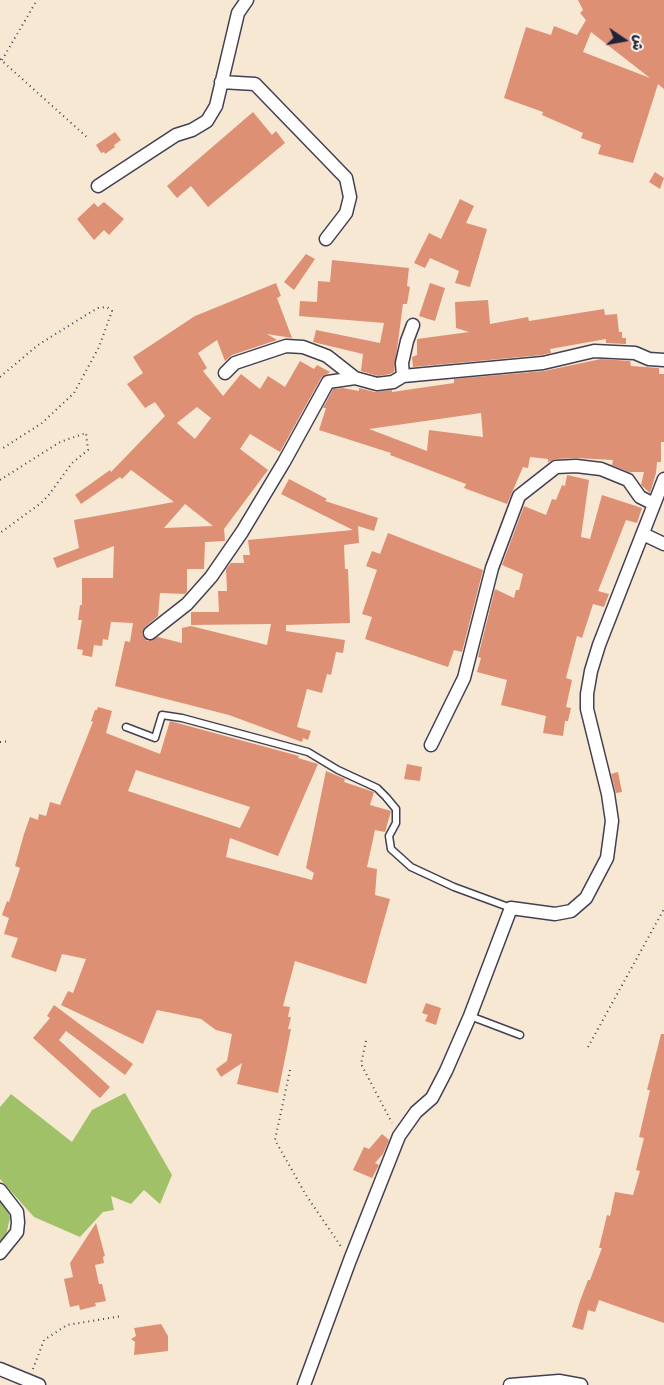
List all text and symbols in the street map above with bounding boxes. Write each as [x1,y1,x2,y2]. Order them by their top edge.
north arrow [599,15,649,65]
text: ش [627,34,651,53]

